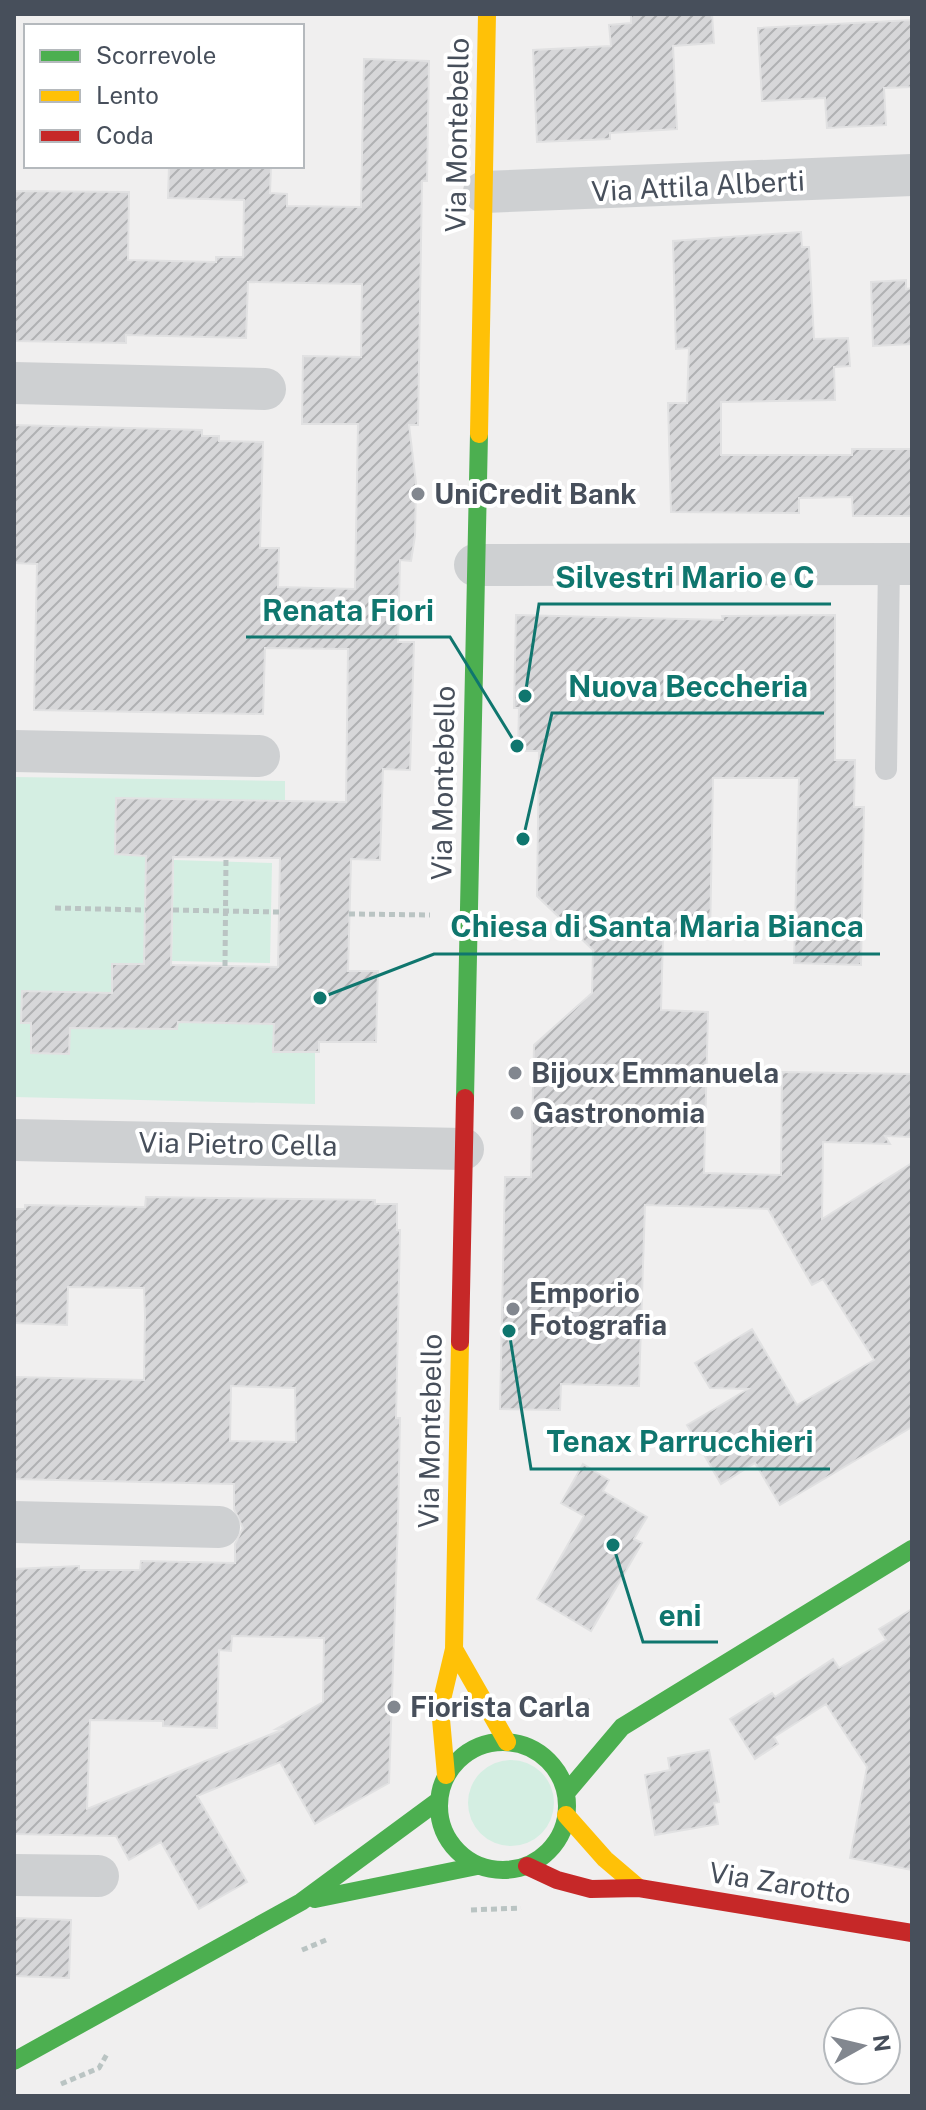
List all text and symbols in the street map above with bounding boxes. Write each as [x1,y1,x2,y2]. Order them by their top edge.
legend [24,24,304,168]
street label: Via Montebello [438,37,475,233]
text: Scorrevole [96,41,216,69]
text: Lento [96,81,159,109]
text: Coda [96,121,154,149]
street label: Via Attila Alberti [590,163,806,208]
place label: UniCredit Bank [434,477,637,510]
marker: UniCredit Bank [409,485,427,503]
callout: Silvestri Mario e C [539,550,831,604]
text: Silvestri Mario e C [555,559,815,595]
callout: Renata Fiori [246,583,450,637]
text: Renata Fiori [262,592,434,628]
callout: Nuova Beccheria [552,659,824,713]
text: Nuova Beccheria [568,668,808,704]
street label: Via Montebello [424,685,461,881]
callout: Chiesa di Santa Maria Bianca [434,900,880,954]
text: Chiesa di Santa Maria Bianca [450,908,864,944]
place label: Bijoux Emmanuela [531,1056,779,1089]
marker: Bijoux Emmanuela [506,1064,524,1082]
place label: Gastronomia [533,1096,705,1129]
marker: Gastronomia [508,1104,526,1122]
street label: Via Pietro Cella [138,1125,338,1162]
place label: Emporio Fotografia [529,1276,667,1341]
marker: Emporio Fotografia [504,1300,522,1318]
street label: Via Montebello [411,1333,448,1529]
callout: Tenax Parrucchieri [531,1415,830,1469]
text: Tenax Parrucchieri [546,1423,814,1459]
callout: eni [643,1588,718,1642]
text: eni [658,1597,702,1633]
place label: Fiorista Carla [410,1690,590,1723]
marker: Fiorista Carla [385,1698,403,1716]
street label: Via Zarotto [707,1855,853,1910]
north arrow [822,2006,902,2086]
text: N [868,2033,896,2054]

